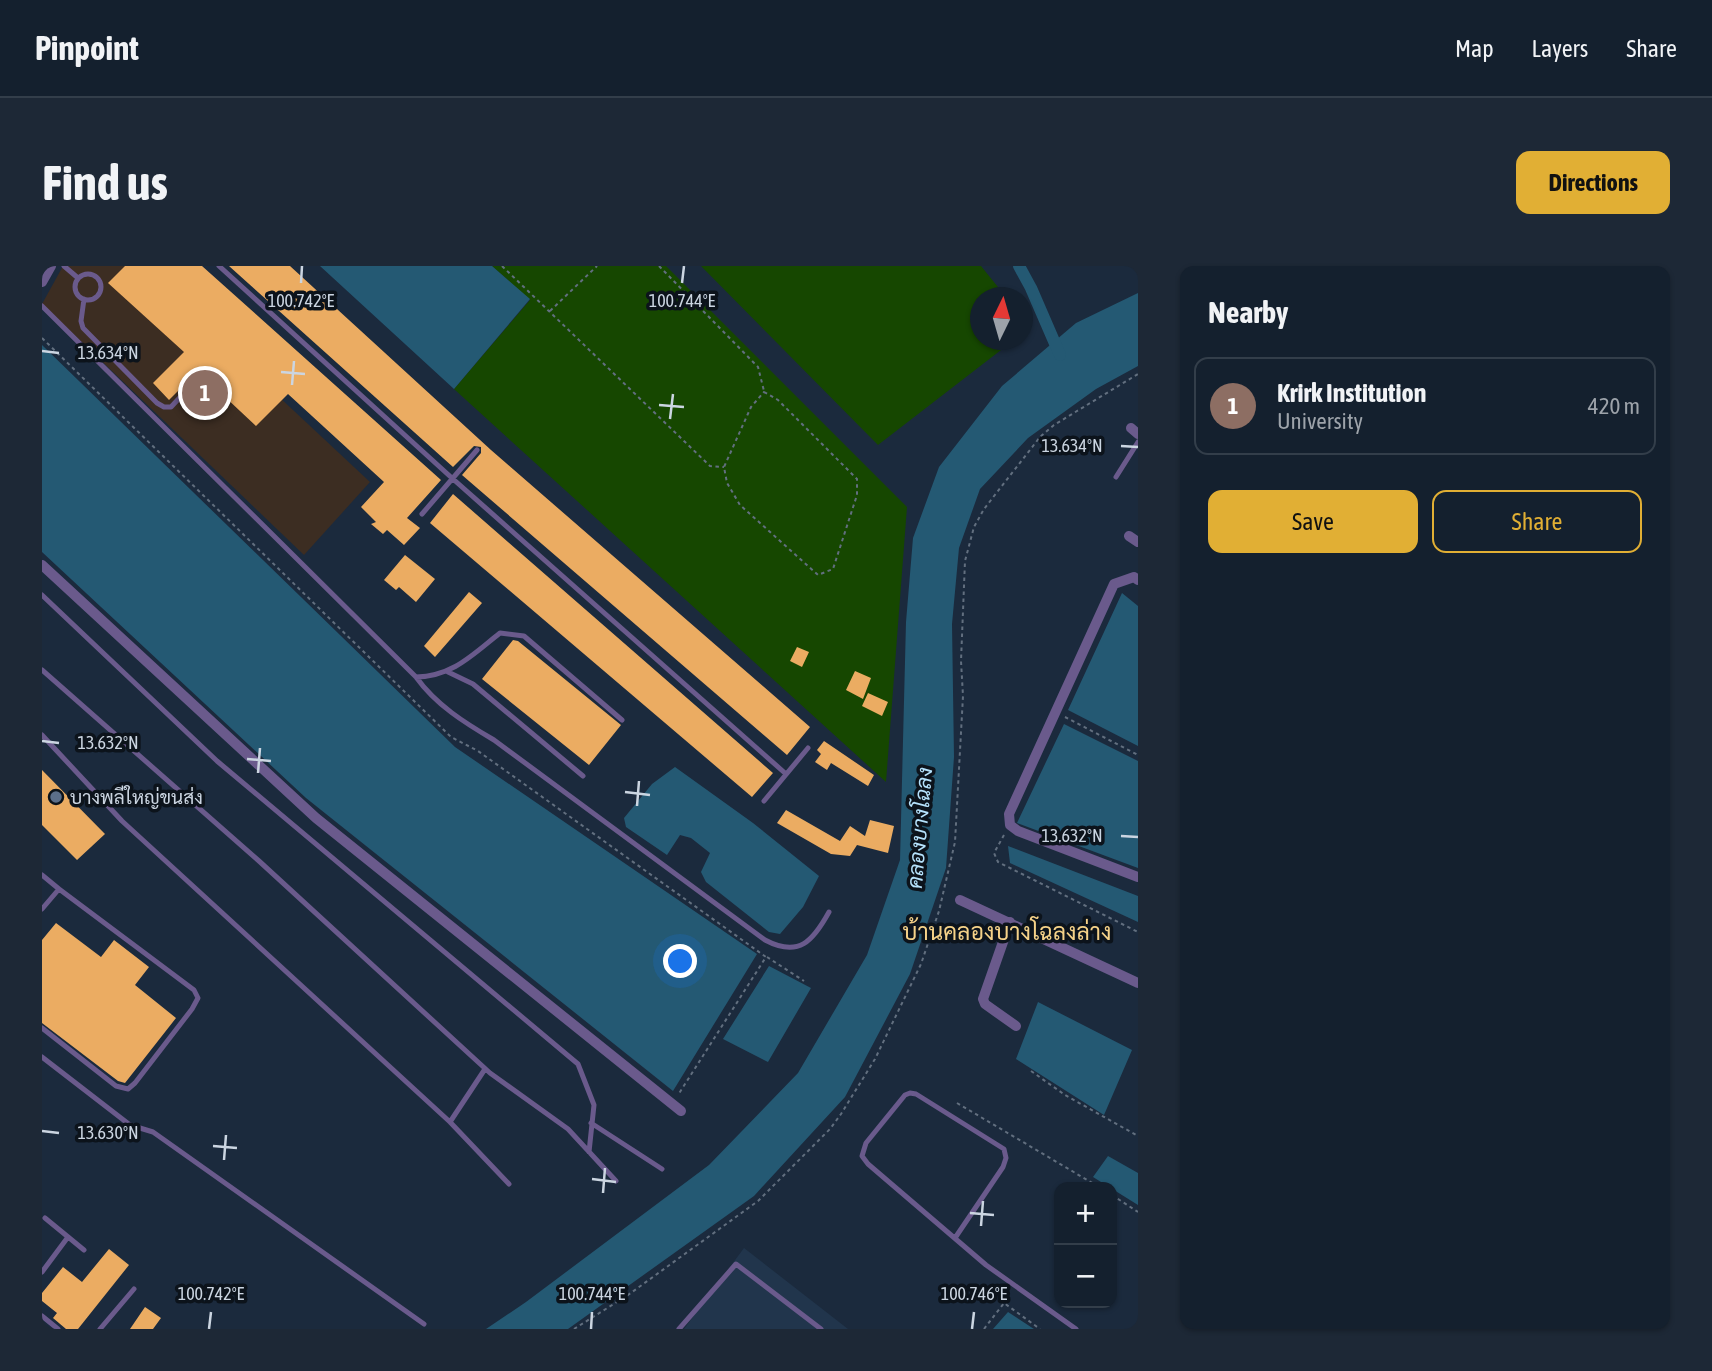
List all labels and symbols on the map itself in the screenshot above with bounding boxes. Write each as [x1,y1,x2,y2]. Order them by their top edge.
north arrow [970,287,1033,350]
text: 100.742°E [268,290,335,311]
text: 100.744°E [649,290,716,311]
text: 13.634°N [77,342,139,363]
pin: 1 [182,367,228,419]
text: 13.634°N [1041,435,1103,456]
text: 13.632°N [77,732,139,753]
water label: คลองบางโฉลง [902,766,936,890]
place label: บางพลีใหญ่ขนส่ง [70,785,203,809]
marker: บางพลีใหญ่ขนส่ง [48,789,64,805]
text: 13.632°N [1041,825,1103,846]
district label: บ้านคลองบางโฉลงล่าง [903,916,1111,945]
your location [663,944,697,978]
text: 13.630°N [77,1122,139,1143]
text: 100.742°E [178,1283,245,1304]
text: 100.744°E [559,1283,626,1304]
text: 100.746°E [941,1283,1008,1304]

